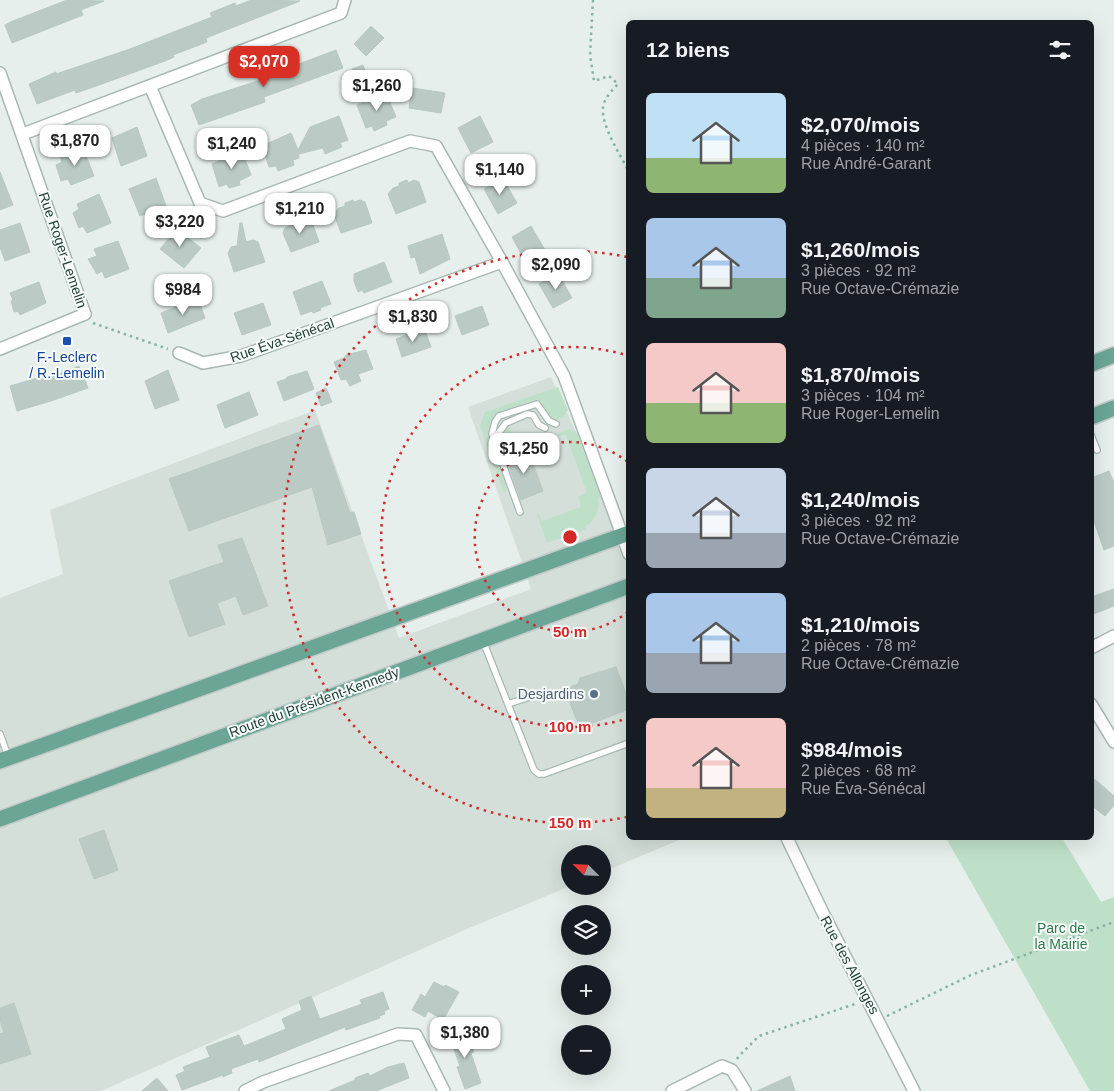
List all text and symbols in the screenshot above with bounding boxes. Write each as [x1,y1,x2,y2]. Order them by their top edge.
icon: filters [1046,36,1074,64]
text: 12 biens [646,38,730,61]
pin: $2,070 [223,46,305,88]
text: $2,070 [240,53,288,70]
pin: $1,260 [336,70,418,112]
text: $1,260 [353,77,401,94]
icon: home [686,113,746,173]
text: $2,070/mois [801,113,920,136]
pin: $1,870 [34,124,116,167]
pin: $1,240 [191,128,273,170]
text: $1,870 [51,132,99,149]
text: $1,240 [208,135,256,152]
text: 4 pièces · 140 m² [801,137,925,154]
pin: $1,140 [459,154,541,196]
text: Rue André-Garant [801,155,931,172]
text: $1,140 [476,161,524,178]
street label: Rue Roger-Lemelin [36,190,90,310]
pin: $1,210 [259,192,341,235]
text: $1,210 [276,200,324,217]
pin: $3,220 [139,206,221,248]
text: $3,220 [156,213,204,230]
icon: home [686,238,746,298]
text: $1,260/mois [801,238,920,261]
pin: $2,090 [515,248,597,291]
text: $2,090 [532,256,580,273]
text: 3 pièces · 92 m² [801,262,916,279]
pin: $984 [153,274,213,316]
text: Rue Octave-Crémazie [801,280,959,297]
text: $984 [165,281,201,298]
pin: $1,830 [372,300,454,343]
text: $1,830 [389,308,437,325]
street label: Rue Éva-Sénécal [228,315,336,365]
marker: F.-Leclerc / R.-Lemelin [61,335,73,347]
place label: F.-Leclerc / R.-Lemelin [29,349,105,381]
icon: home [686,363,746,423]
text: $1,870/mois [801,363,920,386]
text: 3 pièces · 104 m² [801,387,925,404]
text: Rue Roger-Lemelin [801,405,940,422]
pin: $1,250 [483,432,565,475]
text: $1,250 [500,440,548,457]
icon: home [686,488,746,548]
text: $1,240/mois [801,488,920,511]
text: 3 pièces · 92 m² [801,512,916,529]
centre of rings [561,528,579,546]
text: Rue Octave-Crémazie [801,530,959,547]
icon: home [686,613,746,673]
text: $1,210/mois [801,613,920,636]
text: 50 m [553,623,587,640]
text: 2 pièces · 78 m² [801,637,916,654]
text: Rue Octave-Crémazie [801,655,959,672]
street label: Route du Président-Kennedy [227,664,401,740]
place label: Desjardins [518,686,584,702]
marker: Desjardins [588,688,600,700]
text: 100 m [549,718,591,735]
icon: home [686,738,746,798]
text: $984/mois [801,738,903,761]
text: 2 pièces · 68 m² [801,762,916,779]
text: Rue Éva-Sénécal [801,780,926,797]
text: 150 m [549,814,591,831]
north arrow [561,845,611,895]
map controls [561,845,611,1075]
button: layers [561,905,611,955]
street label: Rue des Allonges [817,913,883,1017]
park label: Parc de la Mairie [1035,920,1088,952]
button: + [561,965,611,1015]
pin: $1,380 [424,1016,506,1059]
text: $1,380 [441,1024,489,1041]
button: − [561,1025,611,1075]

